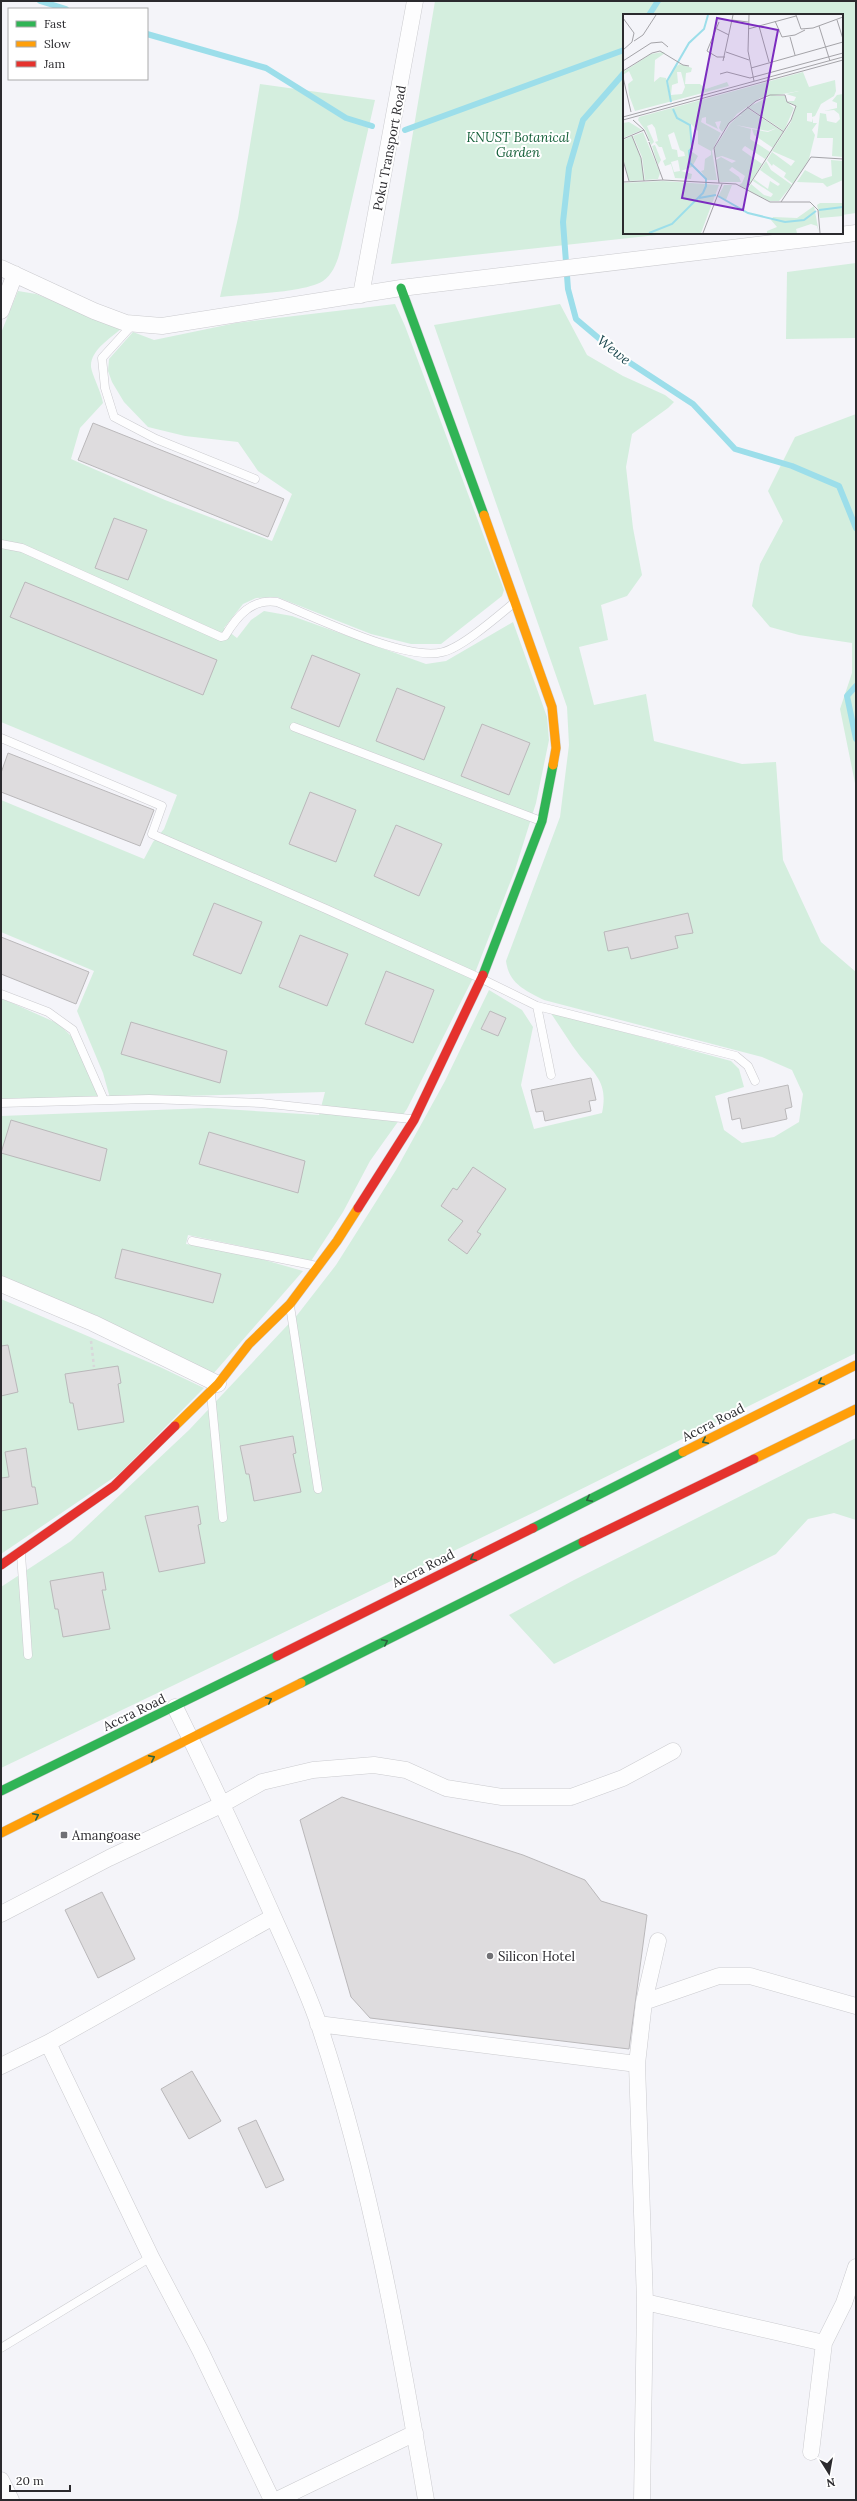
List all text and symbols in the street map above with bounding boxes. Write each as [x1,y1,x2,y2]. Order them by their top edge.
legend [8,8,148,80]
inset map [623,14,843,234]
text: Fast [44,16,67,31]
text: Slow [44,36,71,51]
text: Jam [43,56,65,71]
street label: Poku Transport Road [369,84,410,212]
park label: KNUST Botanical Garden [466,129,570,161]
water label: Wewe [594,331,635,369]
one-way arrow [818,1377,825,1385]
street label: Accra Road [678,1399,747,1446]
one-way arrow [702,1436,709,1444]
one-way arrow [586,1494,593,1502]
street label: Accra Road [388,1545,457,1592]
one-way arrow [470,1553,477,1561]
one-way arrow [381,1639,388,1647]
street label: Accra Road [99,1690,169,1735]
one-way arrow [265,1698,272,1705]
one-way arrow [148,1756,156,1763]
one-way arrow [32,1813,39,1821]
place label: Amangoase [71,1827,141,1844]
marker: Amangoase [59,1830,69,1840]
place label: Silicon Hotel [498,1948,575,1965]
marker: Silicon Hotel [485,1951,495,1961]
north arrow [809,2453,849,2493]
scale bar [10,2467,70,2493]
text: 20 m [16,2473,44,2488]
text: N [825,2475,836,2491]

